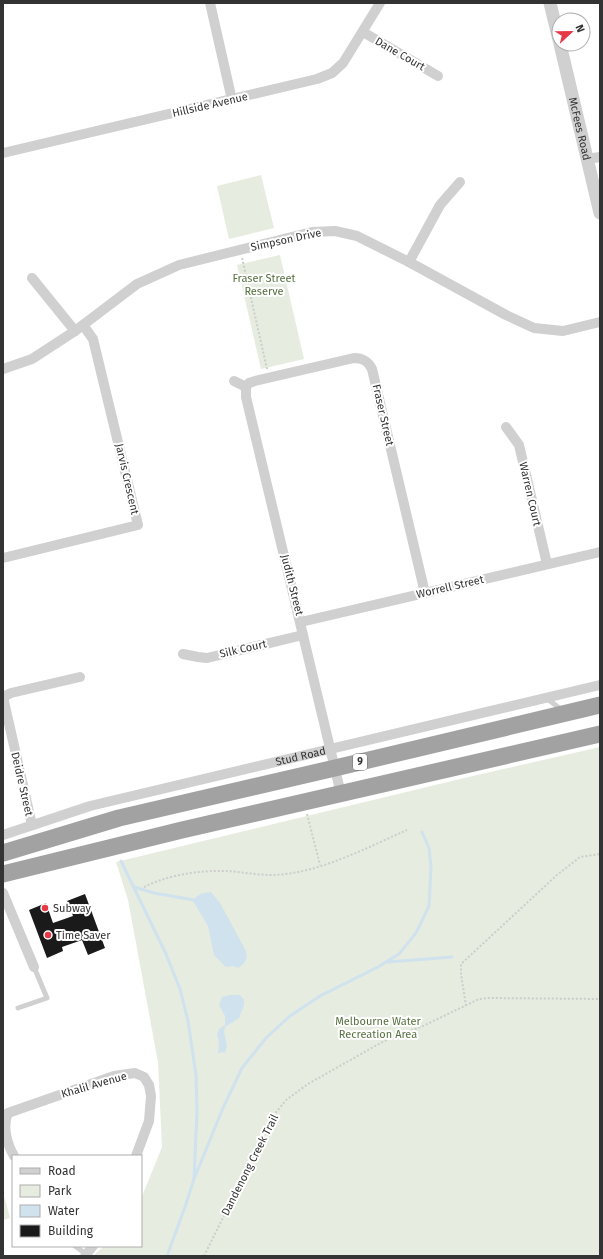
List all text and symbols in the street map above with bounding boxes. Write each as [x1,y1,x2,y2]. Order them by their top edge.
north arrow [551,12,591,52]
text: N [572,23,587,34]
street label: Dane Court [373,35,427,73]
street label: Hillside Avenue [171,90,249,120]
street label: McFees Road [566,96,594,161]
street label: Simpson Drive [250,226,322,254]
park label: Fraser Street Reserve [233,272,295,298]
street label: Fraser Street [370,383,396,447]
street label: Jarvis Crescent [112,442,142,516]
street label: Warren Court [516,461,544,527]
street label: Judith Street [278,553,306,617]
street label: Worrell Street [415,573,485,601]
street label: Silk Court [218,637,268,661]
street label: Stud Road [274,744,327,768]
street label: Deidre Street [8,751,36,817]
road number: 9 [353,754,367,770]
place label: Subway [53,902,92,915]
marker: Subway [40,903,50,913]
place label: Time Saver [56,929,111,942]
marker: Time Saver [43,930,53,940]
park label: Melbourne Water Recreation Area [335,1015,422,1041]
street label: Khalil Avenue [60,1069,128,1101]
street label: Dandenong Creek Trail [219,1112,281,1218]
legend [12,1155,142,1247]
text: Road [48,1164,76,1178]
text: Park [48,1184,72,1198]
text: Water [48,1204,80,1218]
text: Building [48,1224,94,1238]

